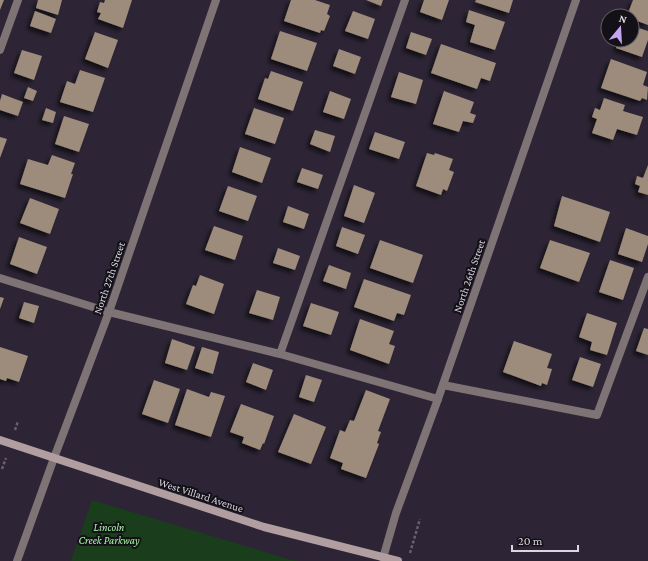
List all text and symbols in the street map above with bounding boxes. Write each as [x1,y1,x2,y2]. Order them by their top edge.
north arrow [600,8,640,48]
text: N [618,12,629,26]
street label: North 26th Street [451,238,487,314]
street label: North 27th Street [91,240,127,316]
street label: West Villard Avenue [157,476,245,514]
park label: Lincoln Creek Parkway [78,521,140,547]
scale bar [512,527,578,553]
text: 20 m [518,534,543,548]

